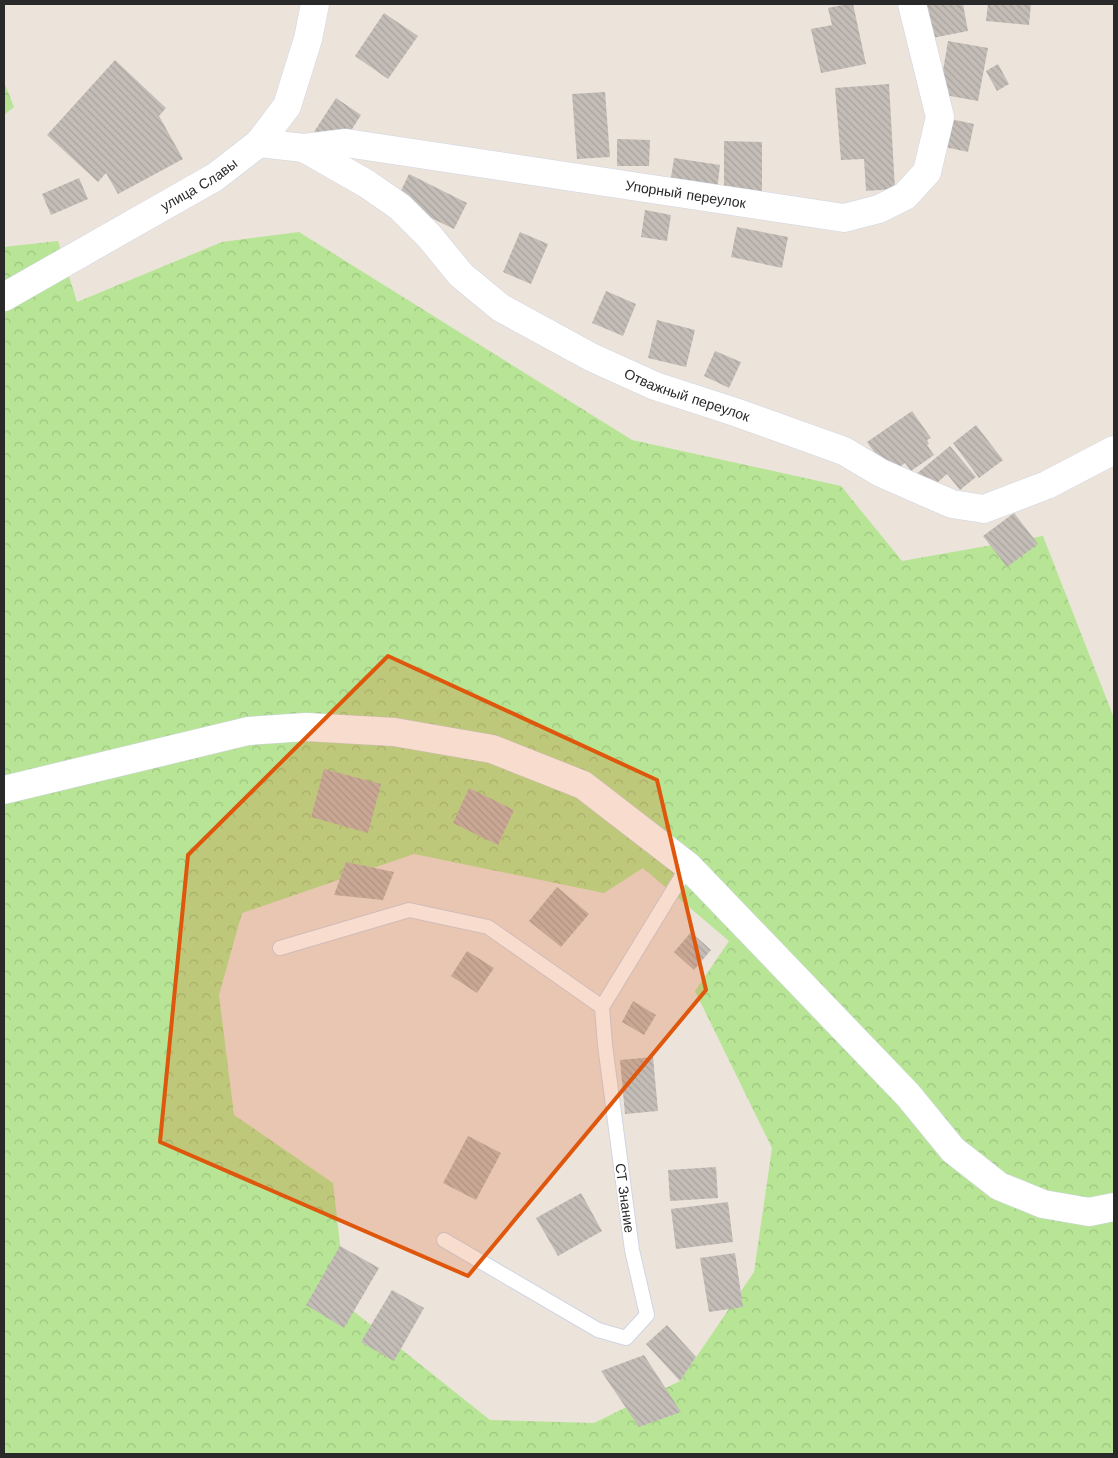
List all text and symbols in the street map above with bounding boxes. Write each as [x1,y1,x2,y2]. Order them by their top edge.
street label: улица Славы [158,155,240,214]
street label: Упорный переулок [624,177,748,211]
street label: Отважный переулок [622,365,753,425]
street label: СТ Знание [612,1162,638,1234]

